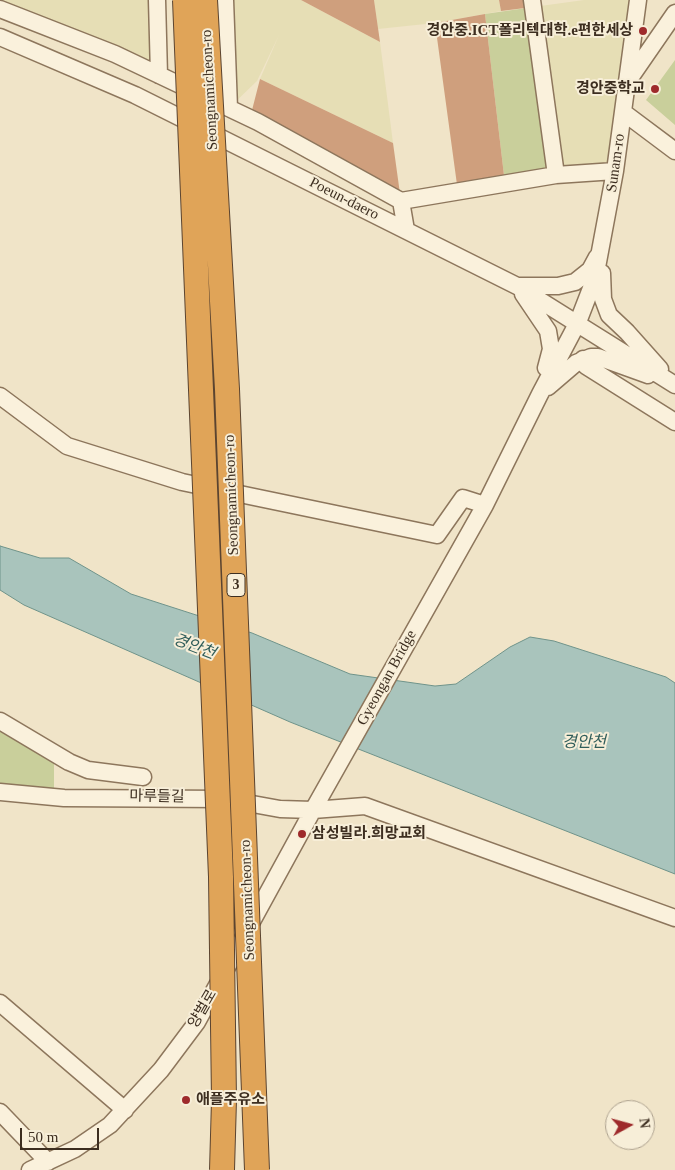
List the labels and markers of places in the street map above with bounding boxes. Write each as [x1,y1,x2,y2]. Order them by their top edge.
place label: 경안중.ICT폴리텍대학.e편한세상 [427,22,633,40]
marker: 경안중.ICT폴리텍대학.e편한세상 [637,25,649,37]
place label: 경안중학교 [576,80,645,98]
marker: 경안중학교 [649,83,661,95]
place label: 삼성빌라.희망교회 [312,825,426,843]
marker: 삼성빌라.희망교회 [296,828,308,840]
place label: 애플주유소 [196,1091,265,1109]
marker: 애플주유소 [180,1094,192,1106]

